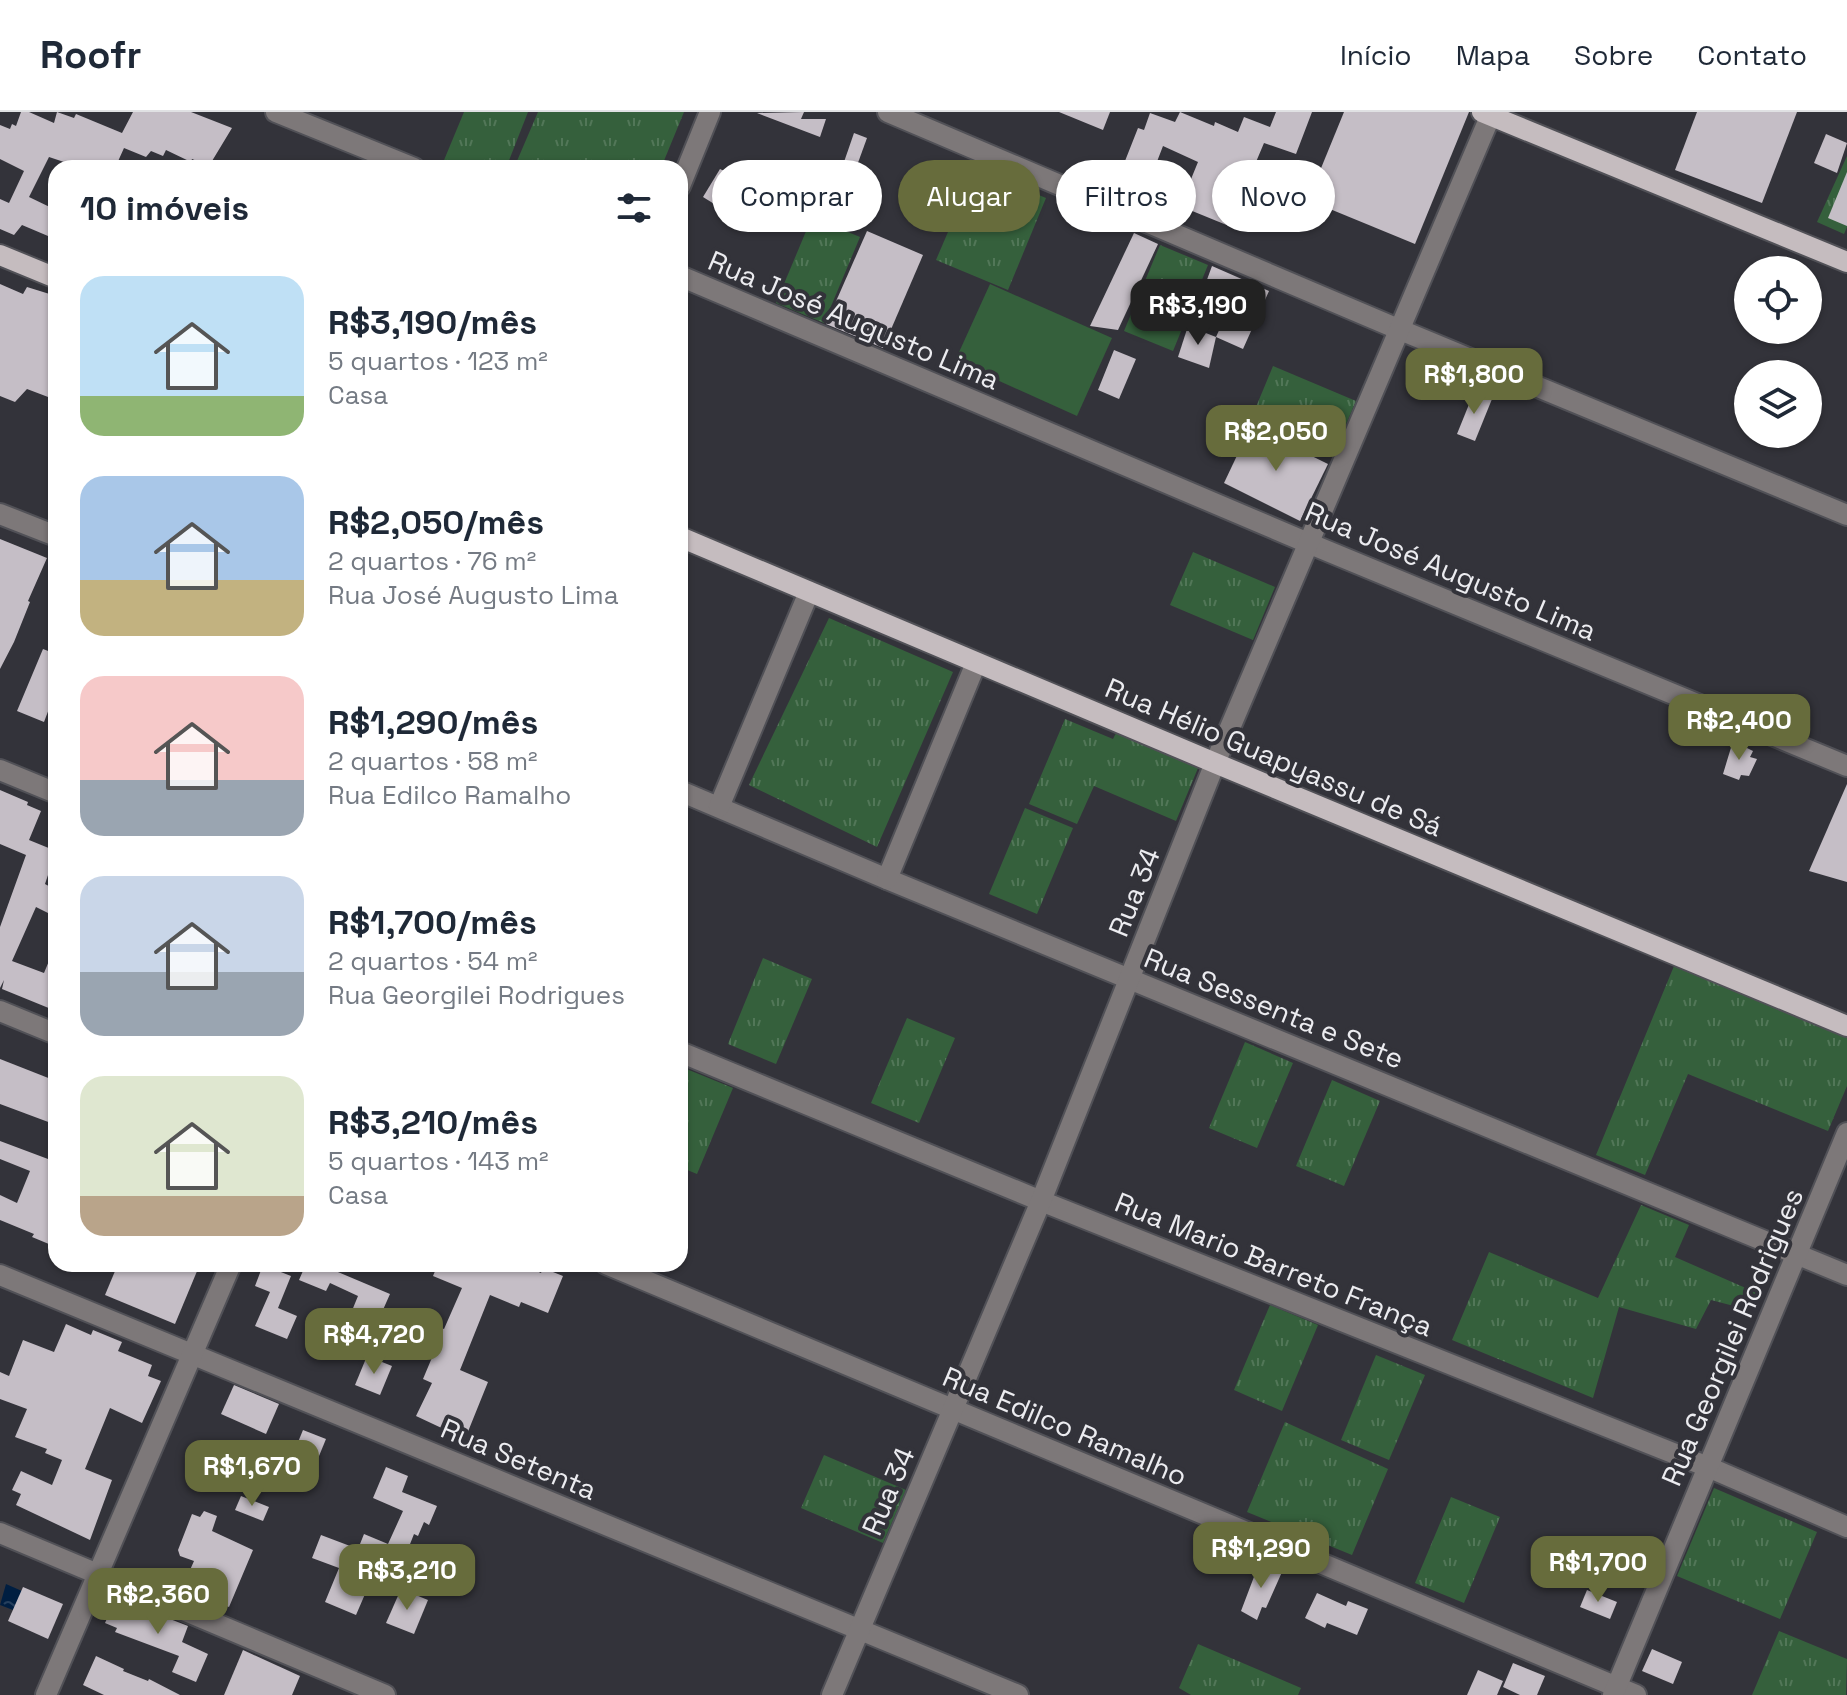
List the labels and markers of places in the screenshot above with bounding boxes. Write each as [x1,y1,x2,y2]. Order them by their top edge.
pin: R$3,190 [1124,279,1272,347]
pin: R$1,800 [1400,348,1548,416]
pin: R$2,050 [1202,405,1350,473]
pin: R$2,400 [1665,694,1813,762]
pin: R$4,720 [300,1308,448,1376]
pin: R$1,670 [178,1440,326,1508]
pin: R$1,290 [1187,1522,1335,1590]
pin: R$1,700 [1524,1536,1672,1604]
pin: R$3,210 [333,1544,481,1612]
pin: R$2,360 [84,1568,232,1636]

